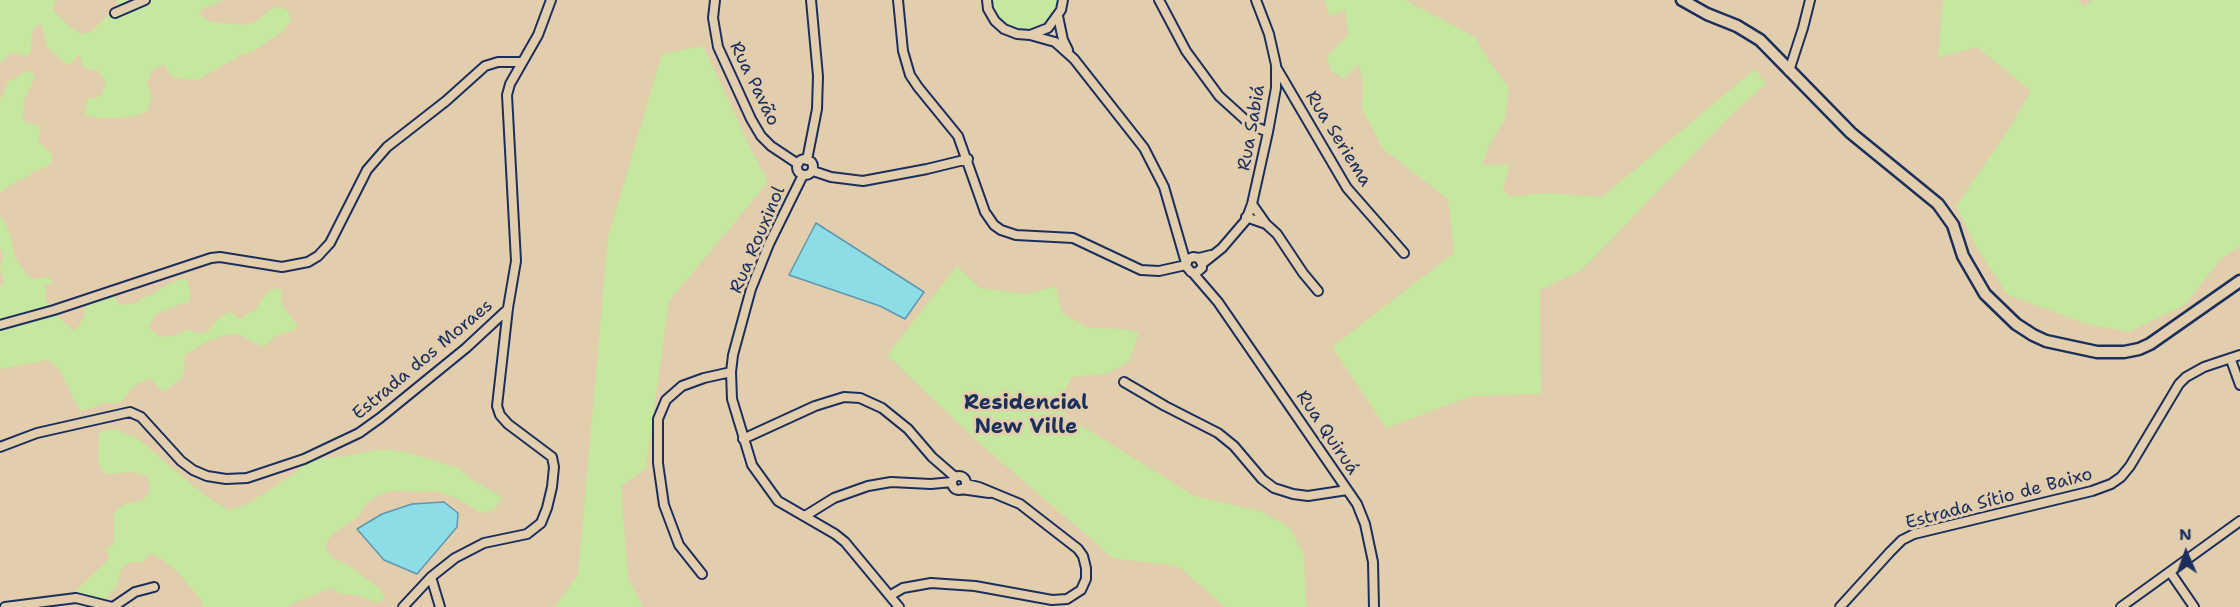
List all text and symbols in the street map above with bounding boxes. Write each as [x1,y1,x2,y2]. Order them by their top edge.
street label: Rua Pavão [724,38,784,130]
street label: Rua Sabiá [1234,83,1270,173]
street label: Rua Seriema [1300,87,1376,191]
street label: Rua Rouxinol [726,183,790,297]
street label: Estrada dos Moraes [349,295,497,425]
street label: Rua Quiruá [1291,387,1363,479]
district label: Residencial New Ville [964,391,1088,441]
street label: Estrada Sítio de Baixo [1903,464,2095,534]
north arrow [2156,523,2216,583]
text: N [2179,524,2192,545]

